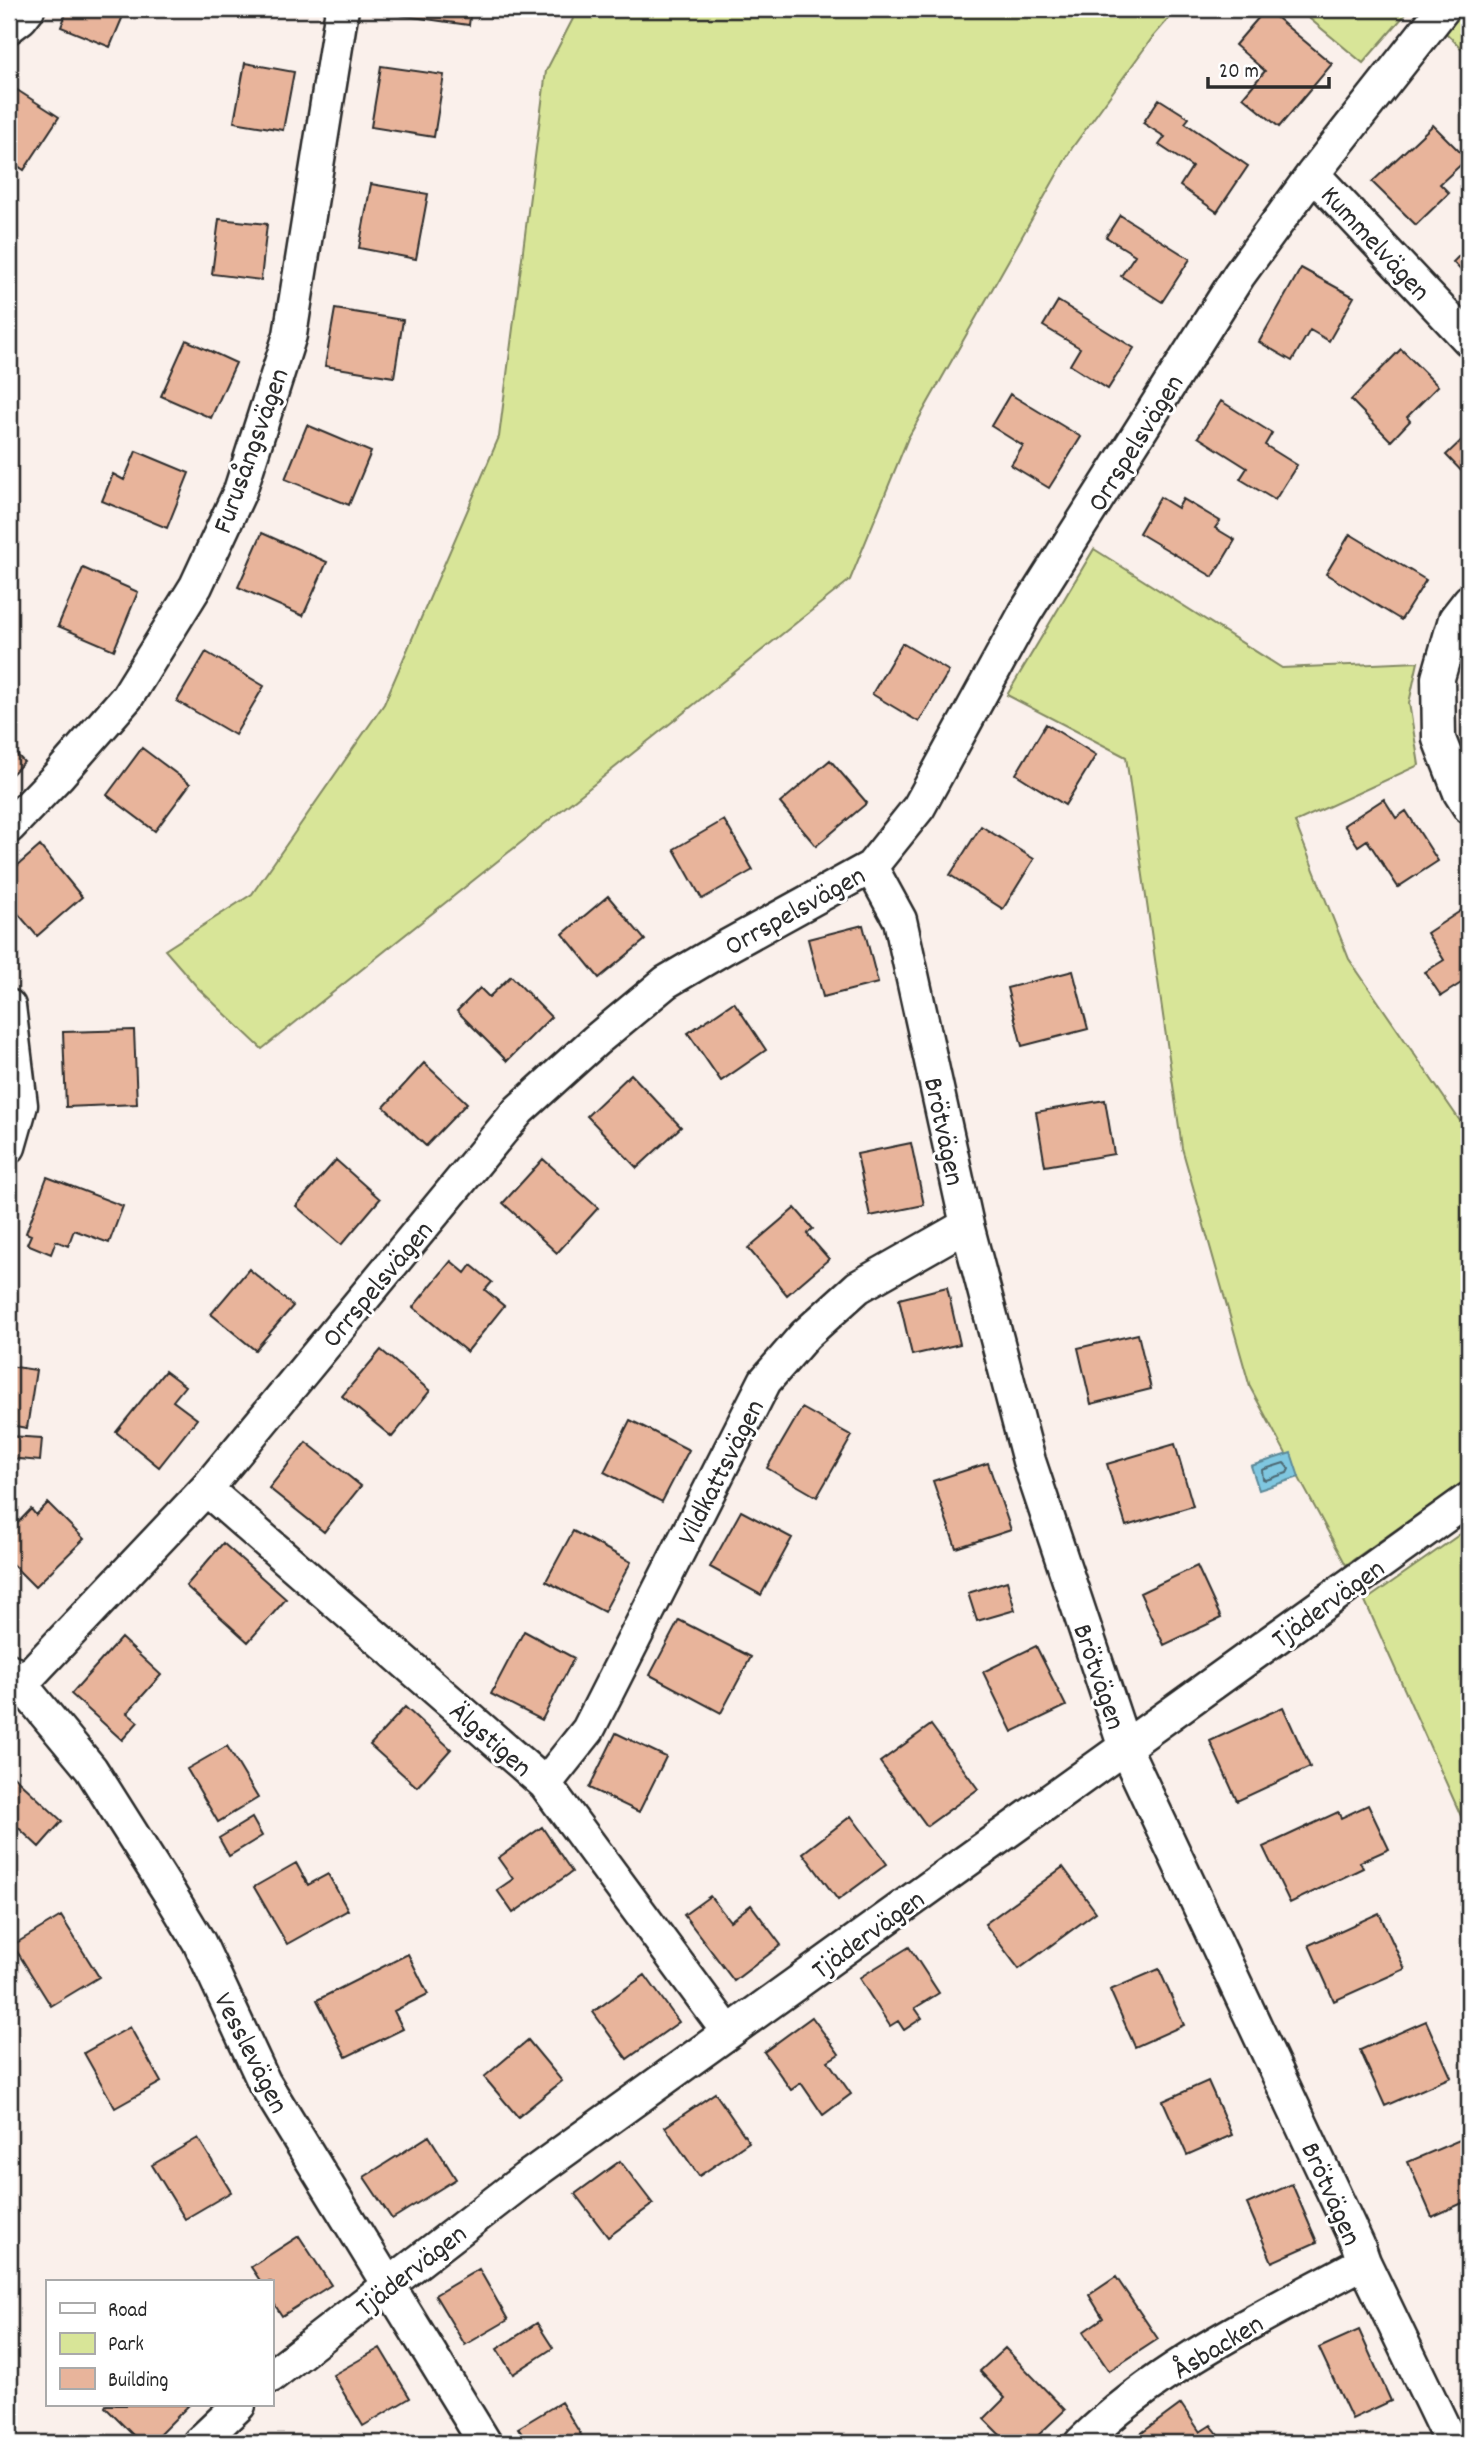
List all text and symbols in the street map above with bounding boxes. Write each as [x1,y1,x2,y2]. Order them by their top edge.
scale bar [1208,46,1329,90]
text: 20 m [1219,58,1259,88]
street label: Kummelvägen [1309,179,1438,312]
street label: Furusångsvägen [205,364,302,540]
street label: Orrspelsvägen [1080,368,1196,521]
street label: Orrspelsvägen [719,858,874,969]
street label: Brötvägen [910,1074,972,1190]
street label: Orrspelsvägen [315,1214,445,1359]
street label: Vildkattsvägen [670,1394,777,1553]
street label: Tjädervägen [1265,1551,1395,1661]
street label: Brötvägen [1060,1619,1133,1736]
street label: Älgstigen [439,1694,539,1789]
street label: Tjädervägen [805,1882,935,1992]
street label: Vesslevägen [201,1987,296,2122]
street label: Brötvägen [1288,2137,1369,2253]
street label: Tjädervägen [349,2217,477,2329]
legend [46,2280,273,2406]
text: Road [108,2297,147,2327]
street label: Åsbacken [1167,2307,1273,2392]
text: Park [108,2331,144,2361]
text: Building [108,2367,168,2397]

